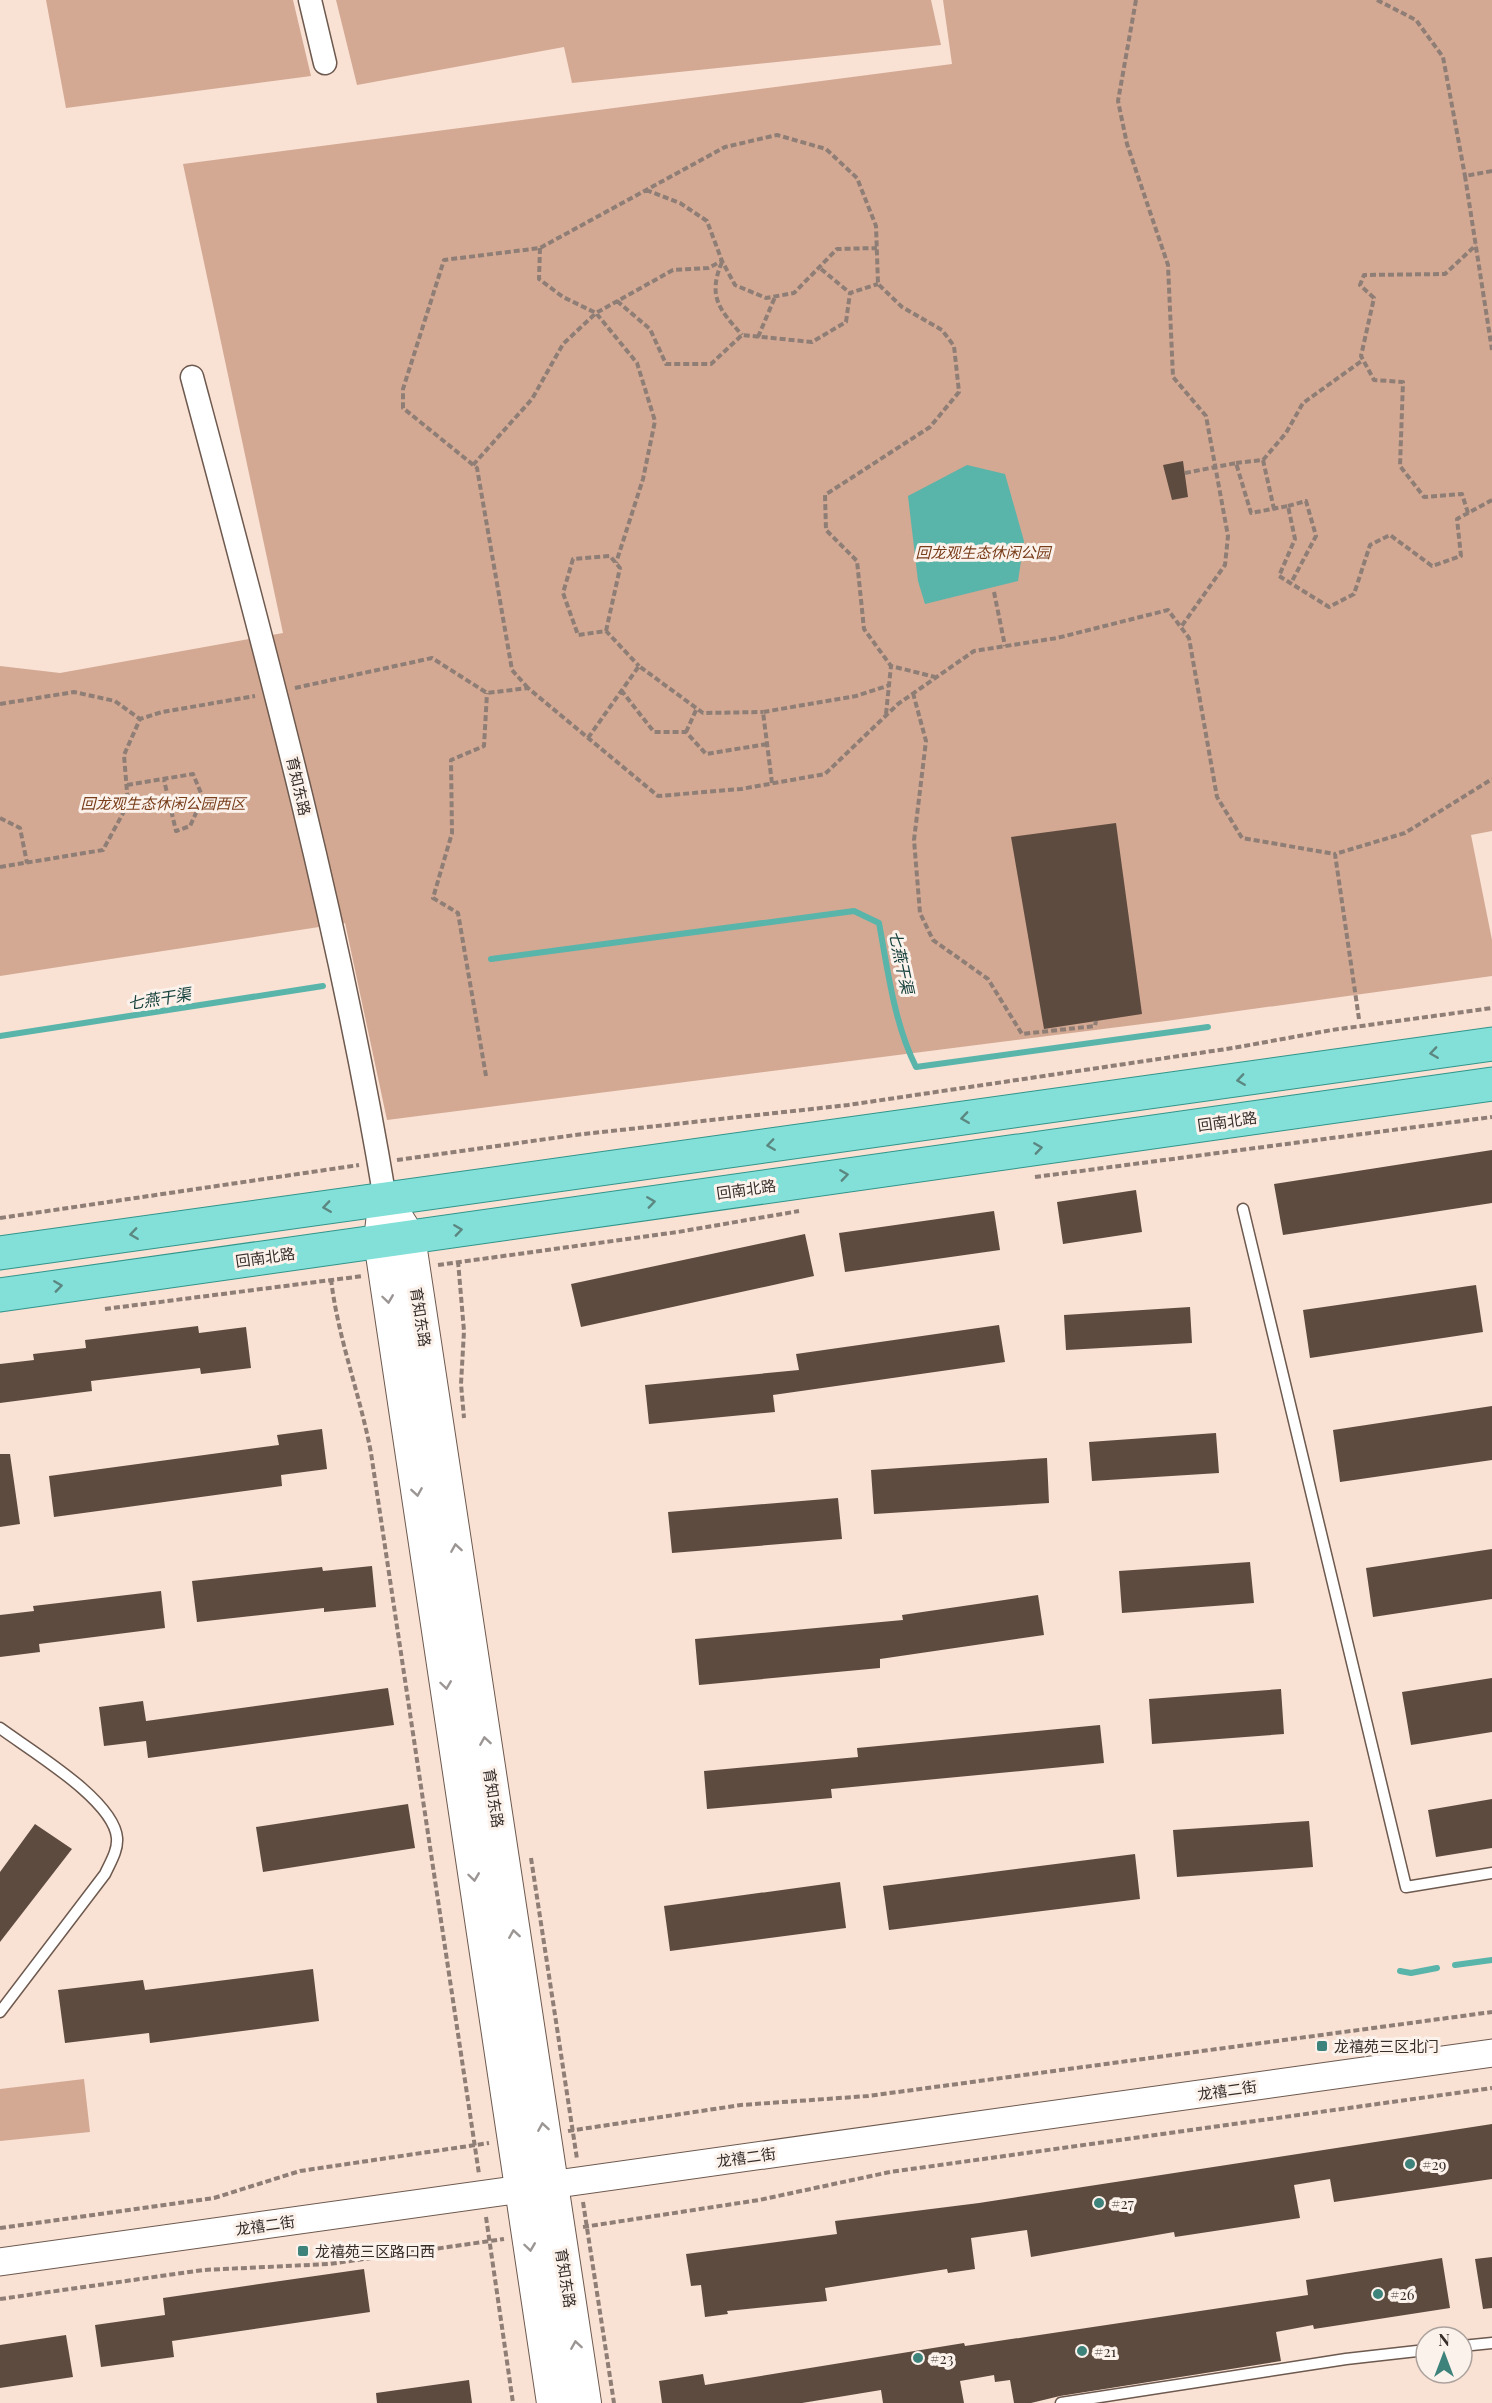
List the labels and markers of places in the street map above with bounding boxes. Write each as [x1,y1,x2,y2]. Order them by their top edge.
place label: 龙禧苑三区北门 [1334,2036,1439,2056]
marker: 龙禧苑三区北门 [1315,2039,1329,2053]
place label: #29 [1422,2154,1446,2174]
marker: #29 [1403,2157,1417,2171]
place label: #27 [1111,2193,1134,2213]
marker: #27 [1092,2196,1106,2210]
place label: 龙禧苑三区路口西 [315,2241,435,2261]
marker: 龙禧苑三区路口西 [296,2244,310,2258]
place label: #26 [1390,2284,1415,2304]
marker: #26 [1371,2287,1385,2301]
place label: #21 [1094,2341,1117,2361]
marker: #21 [1075,2344,1089,2358]
place label: #23 [930,2348,954,2368]
marker: #23 [911,2351,925,2365]

